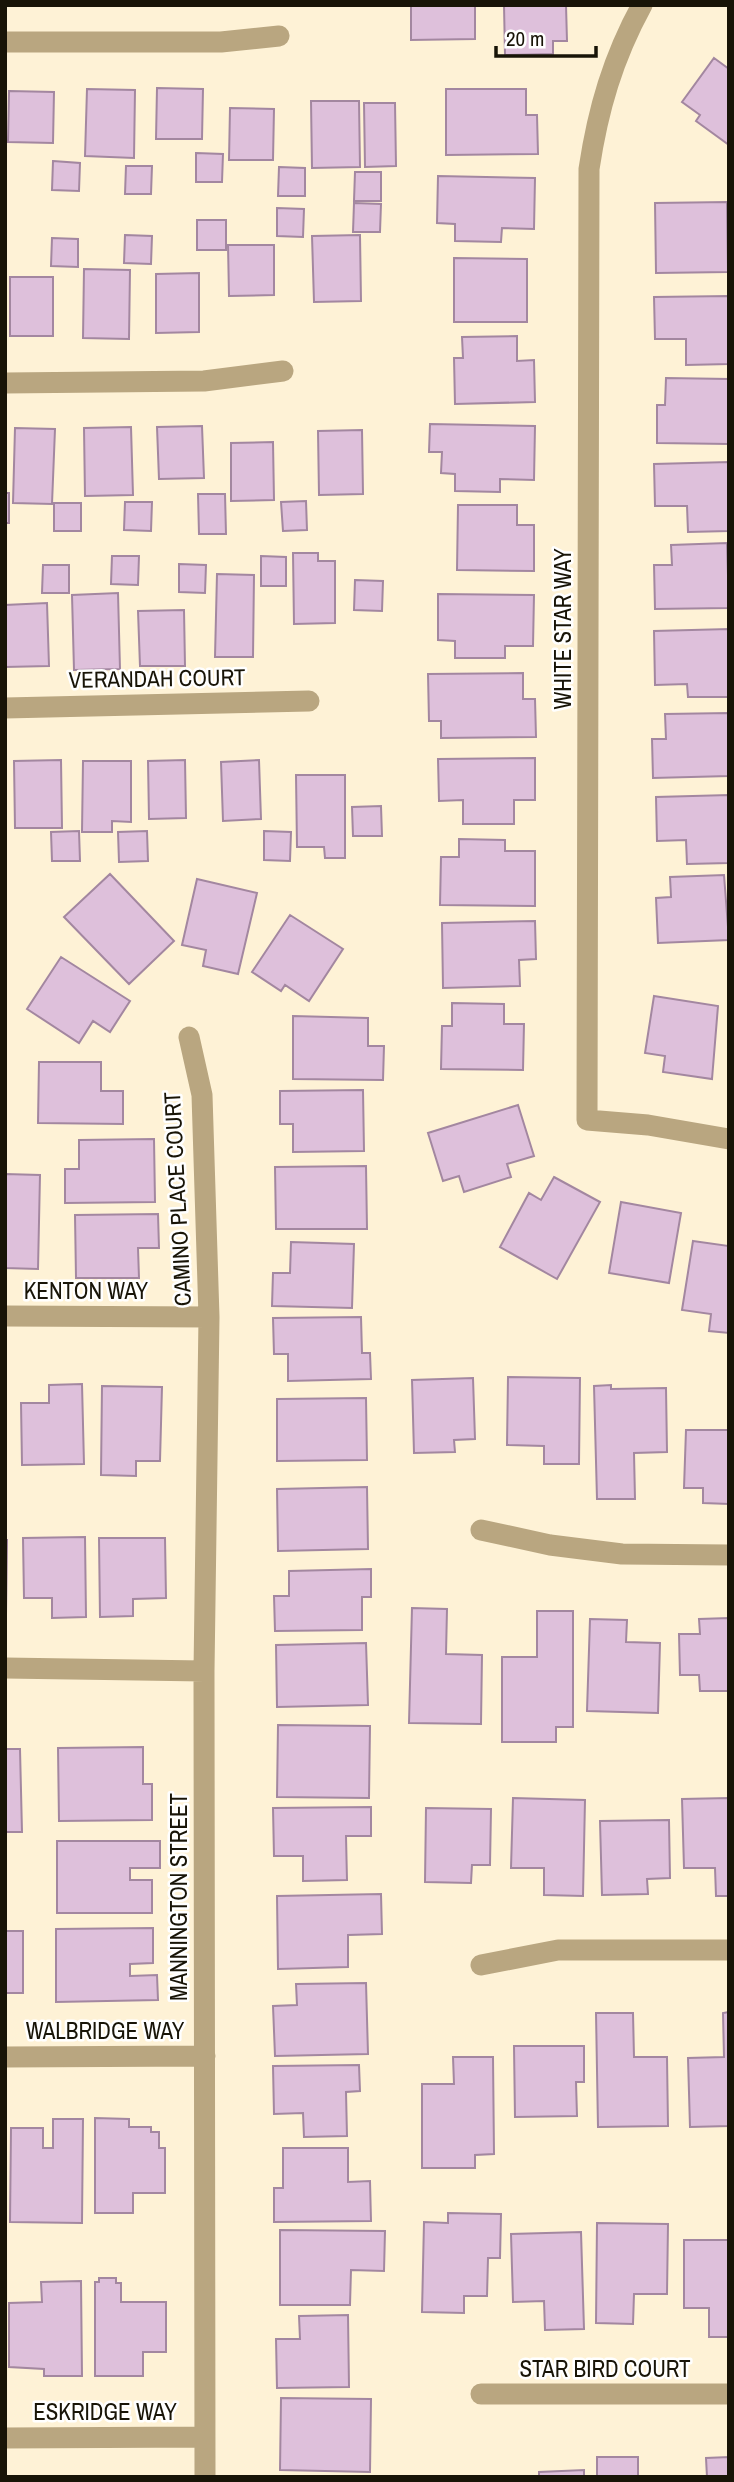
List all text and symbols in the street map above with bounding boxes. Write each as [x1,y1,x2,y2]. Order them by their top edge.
scale bar [496,14,596,58]
text: 20 m [506,24,544,53]
street label: WHITE STAR WAY [547,548,578,710]
street label: VERANDAH COURT [68,661,246,695]
street label: CAMINO PLACE COURT [156,1091,198,1307]
street label: KENTON WAY [24,1275,149,1306]
street label: MANNINGTON STREET [163,1792,194,2001]
street label: WALBRIDGE WAY [26,2015,185,2046]
street label: STAR BIRD COURT [519,2353,691,2384]
street label: ESKRIDGE WAY [33,2396,177,2427]

